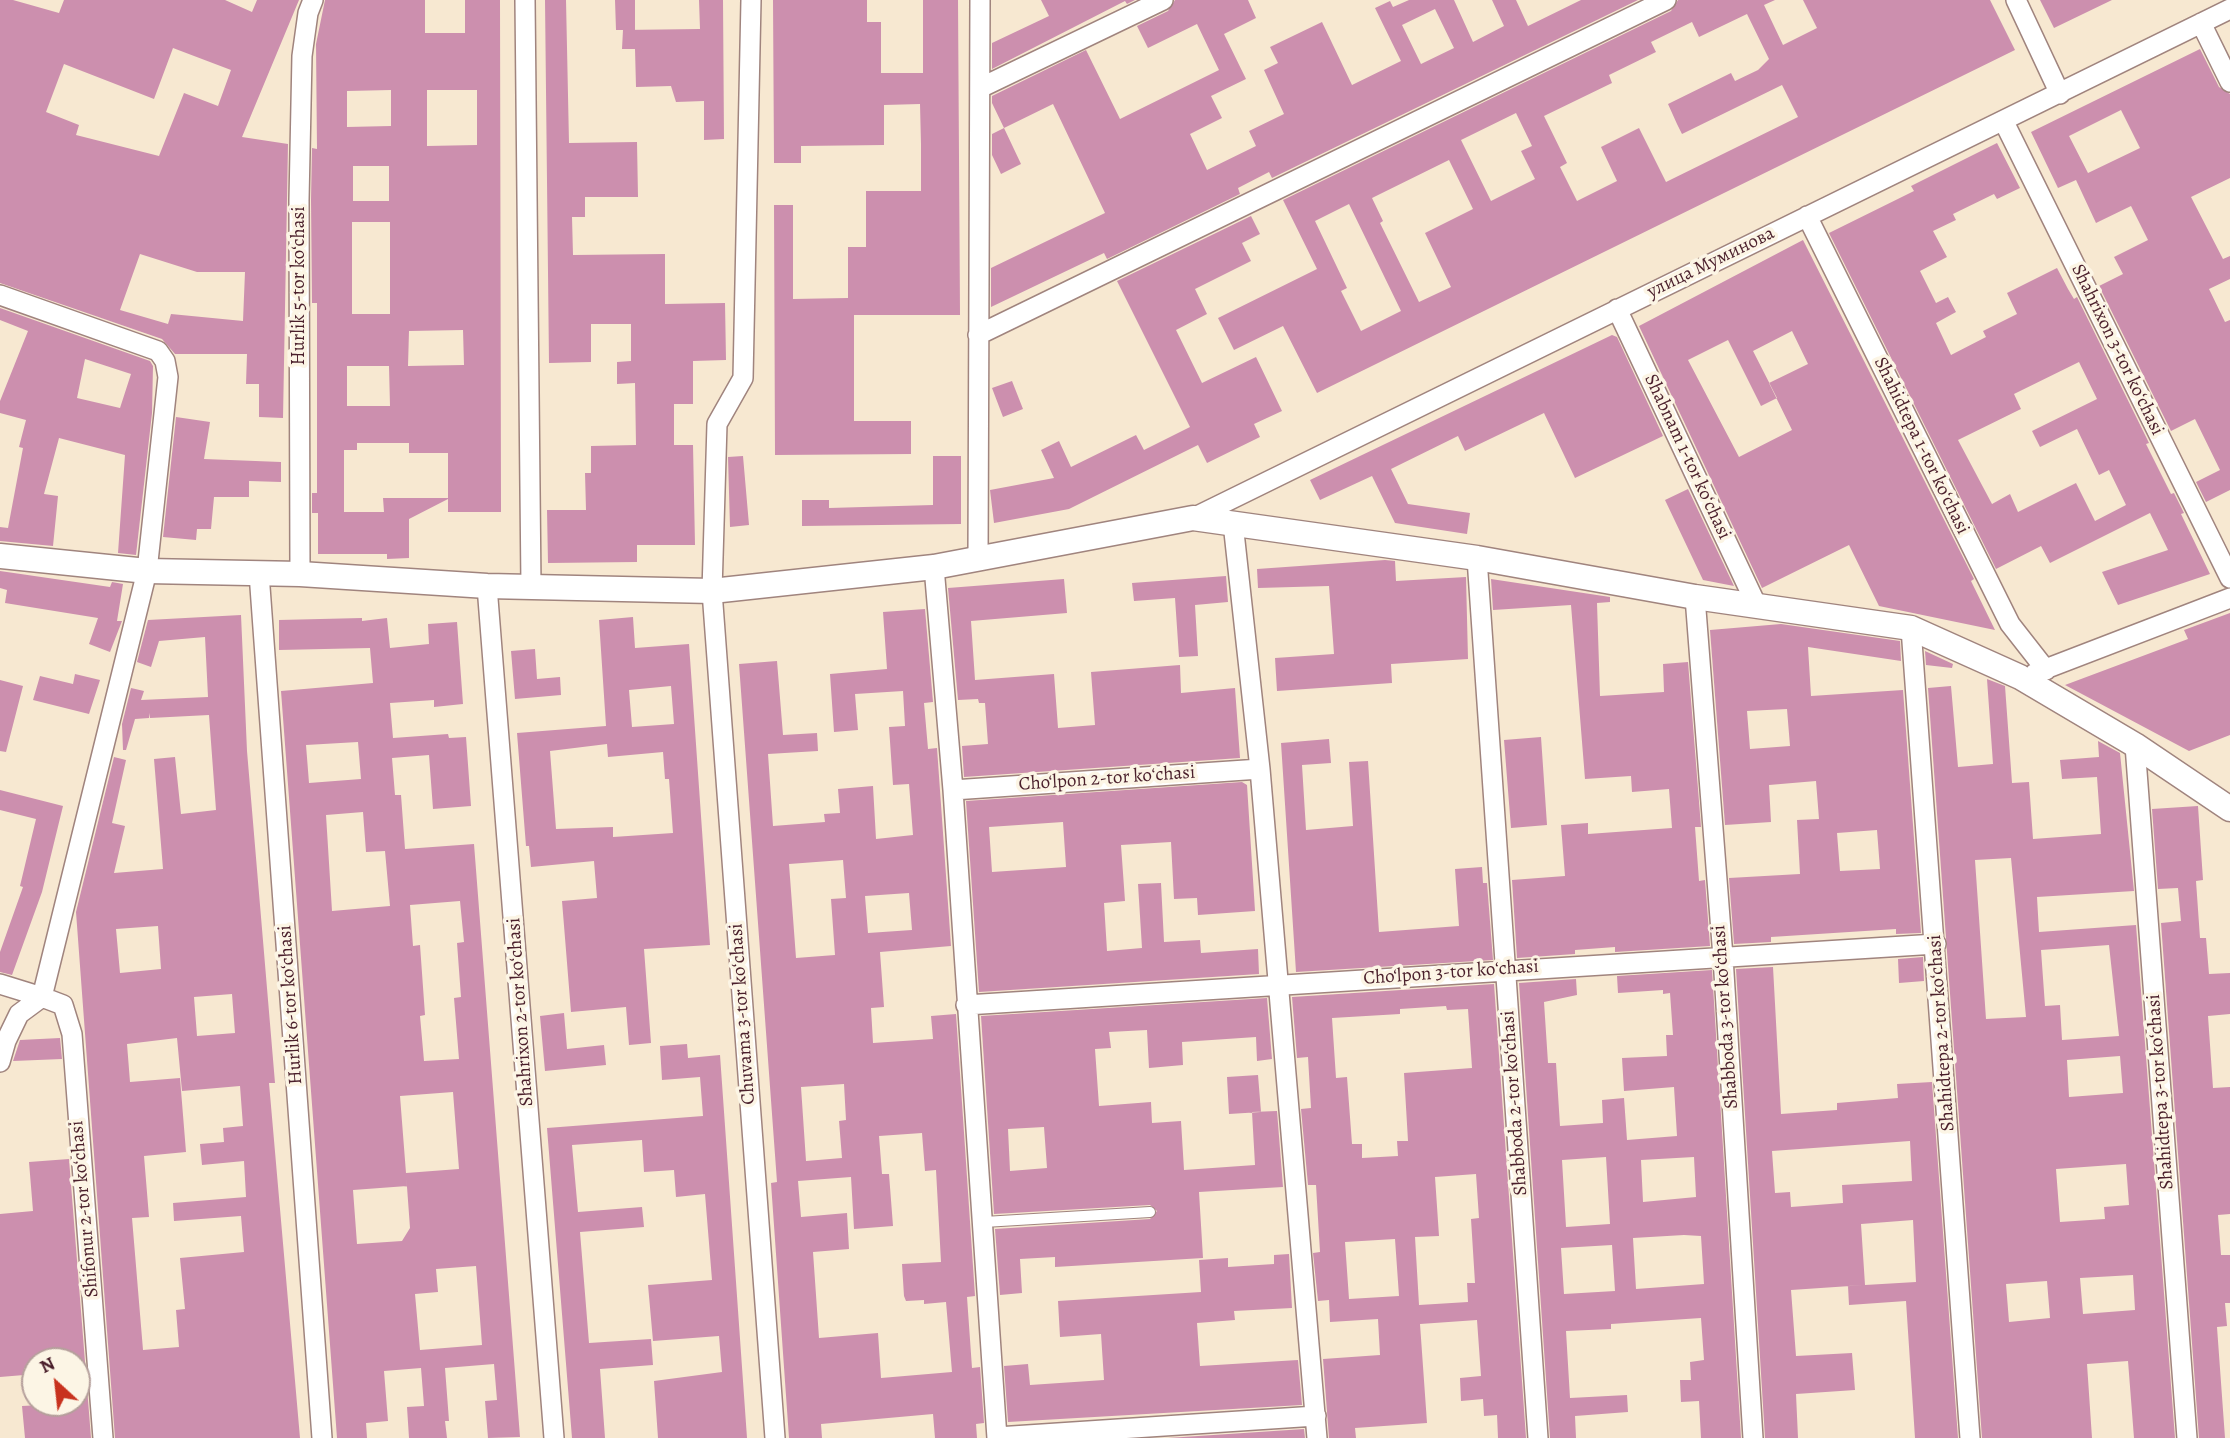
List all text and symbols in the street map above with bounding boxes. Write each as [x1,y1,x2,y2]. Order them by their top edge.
street label: Hurlik 5-tor koʻchasi [288,206,310,366]
street label: улица Муминова [1644,222,1778,304]
street label: Shahrixon 3-tor koʻchasi [2066,261,2168,439]
street label: Shahidtepa 1-tor koʻchasi [1868,354,1974,538]
street label: Shabnam 1-tor koʻchasi [1639,371,1735,543]
street label: Cho‘lpon 2-tor koʻchasi [1018,761,1196,797]
street label: Shahrixon 2-tor koʻchasi [503,917,539,1107]
street label: Chuvama 3-tor koʻchasi [725,923,761,1105]
street label: Shabboda 3-tor koʻchasi [1708,924,1744,1110]
street label: Hurlik 6-tor koʻchasi [274,925,308,1085]
street label: Shahidtepa 2-tor koʻchasi [1924,934,1960,1132]
street label: Cho‘lpon 3-tor koʻchasi [1363,955,1539,991]
street label: Shahidtepa 3-tor koʻchasi [2143,994,2179,1190]
street label: Shabboda 2-tor koʻchasi [1497,1010,1533,1196]
street label: Shifonur 2-tor koʻchasi [66,1120,104,1298]
north arrow [21,1347,91,1417]
text: N [35,1350,59,1380]

